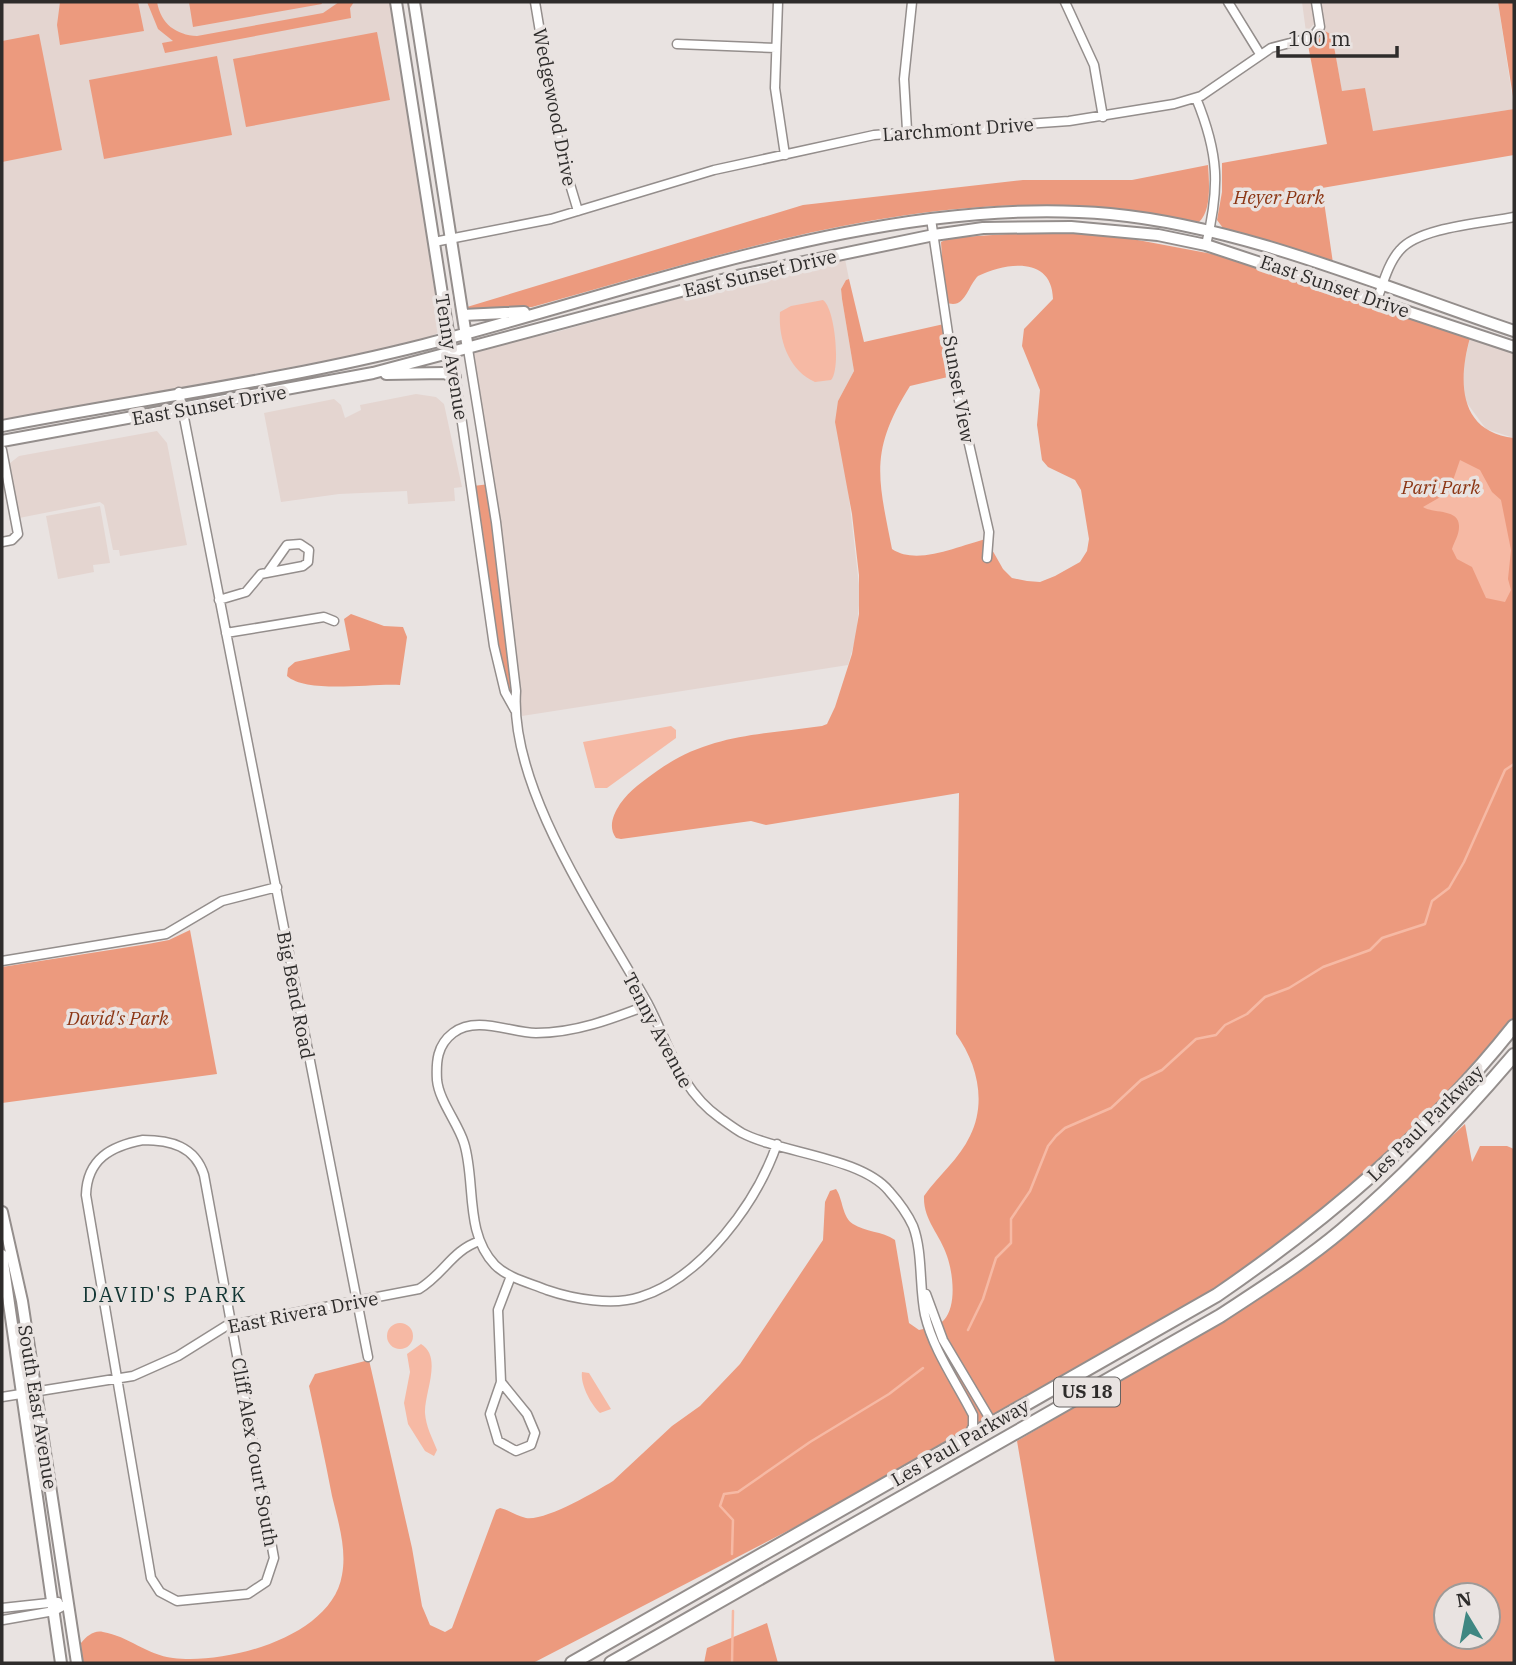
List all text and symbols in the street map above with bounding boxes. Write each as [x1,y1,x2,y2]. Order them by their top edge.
scale bar [1278,14,1397,58]
text: 100 m [1288,24,1351,52]
street label: Wedgewood Drive [528,26,582,188]
street label: Larchmont Drive [881,112,1035,146]
park label: Heyer Park [1232,185,1325,209]
street label: East Sunset Drive [681,244,839,302]
street label: East Sunset Drive [1257,249,1413,323]
street label: Tenny Avenue [430,292,474,422]
street label: Sunset View [938,333,980,445]
street label: East Sunset Drive [130,380,288,430]
park label: Pari Park [1401,475,1481,499]
street label: Big Bend Road [272,929,320,1061]
street label: Tenny Avenue [618,968,698,1092]
park label: David's Park [66,1006,170,1030]
street label: Les Paul Parkway [1362,1059,1489,1186]
district label: DAVID'S PARK [82,1280,248,1308]
street label: East Rivera Drive [226,1286,380,1338]
street label: South East Avenue [13,1323,63,1491]
street label: Cliff Alex Court South [227,1356,283,1549]
road number: US 18 [1054,1378,1120,1406]
street label: Les Paul Parkway [887,1392,1034,1491]
north arrow [1432,1581,1502,1651]
text: N [1455,1586,1474,1612]

